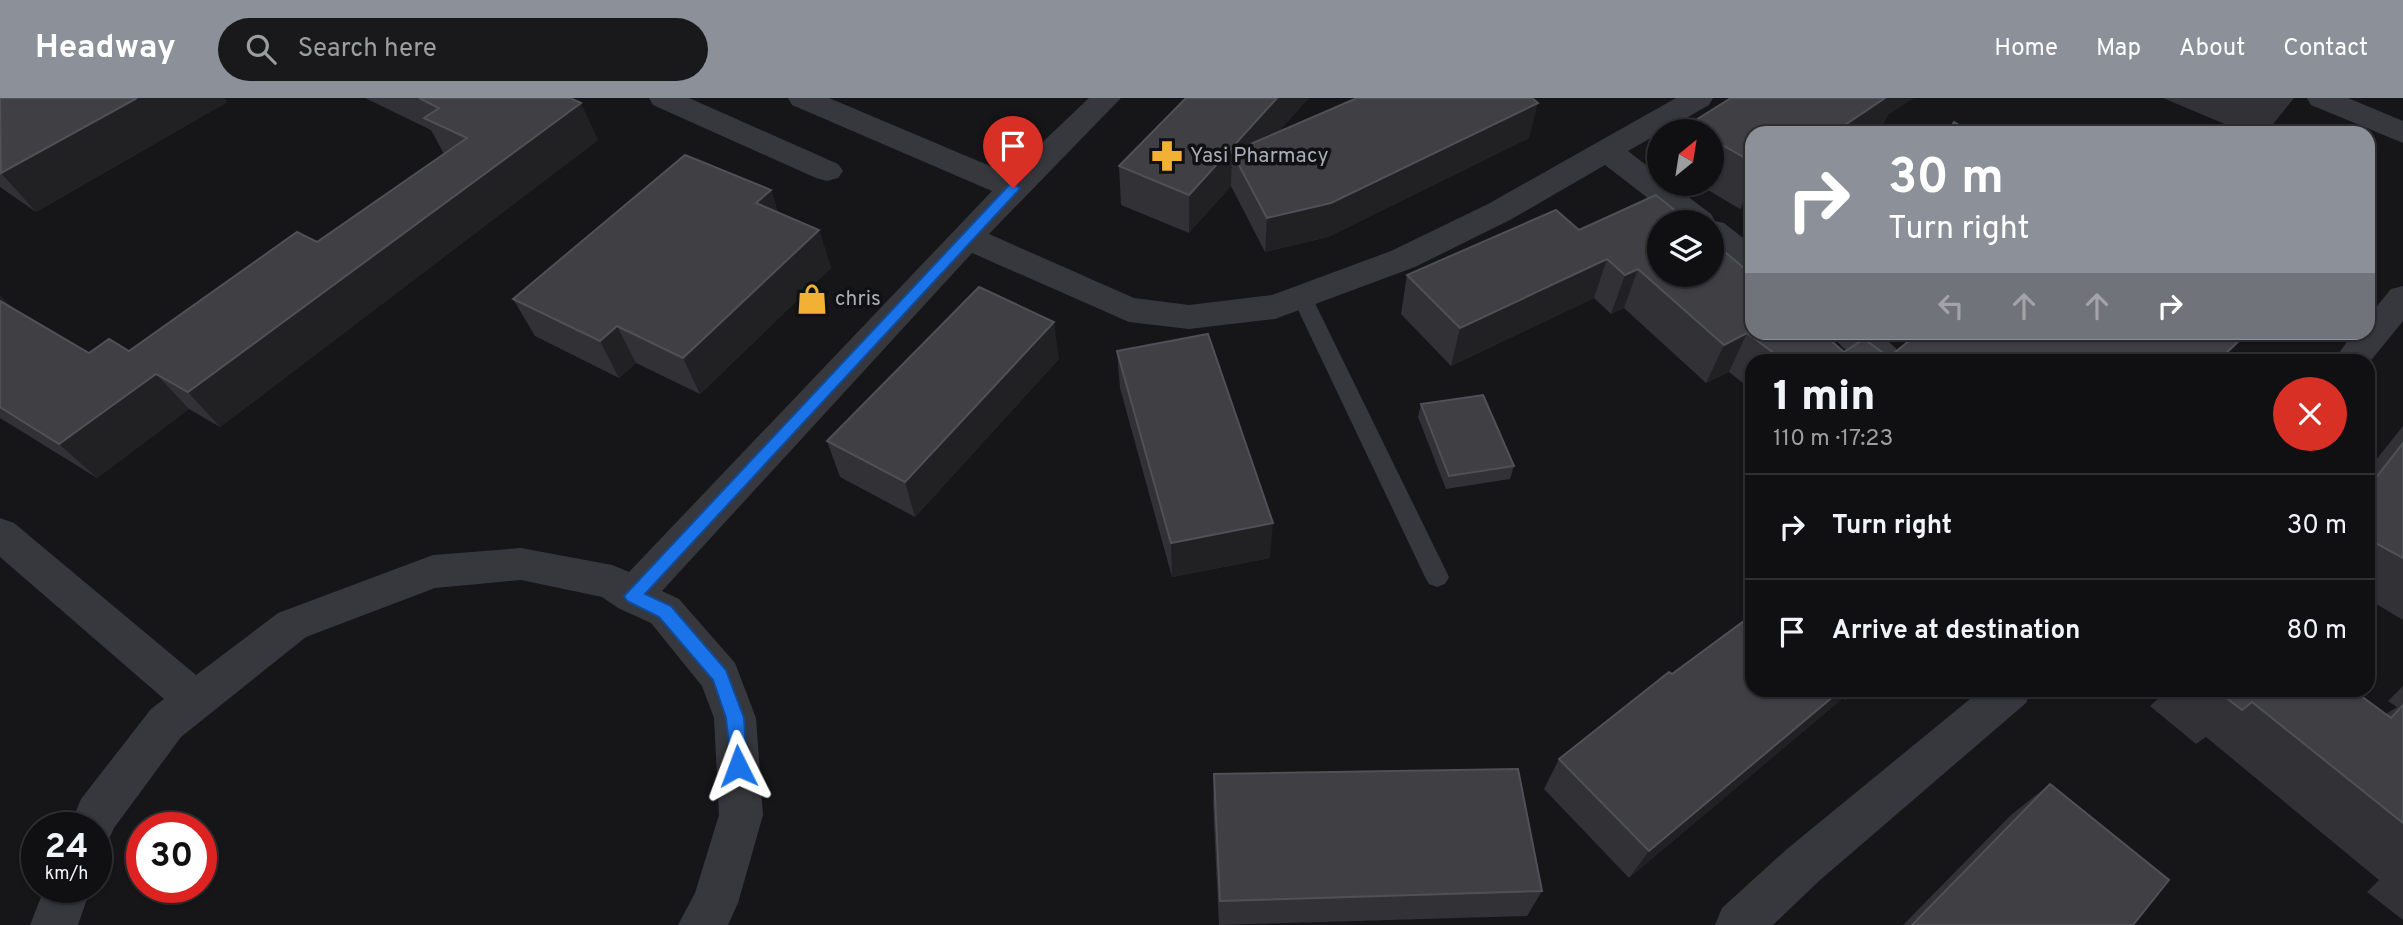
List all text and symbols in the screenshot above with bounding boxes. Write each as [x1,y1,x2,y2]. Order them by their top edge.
search box [218,18,708,81]
text: Headway [35,28,176,70]
icon: search [242,30,280,68]
text: Search here [298,33,437,66]
text: Home [1994,34,2058,64]
text: Map [2096,34,2141,64]
text: About [2179,34,2245,64]
text: Contact [2283,34,2368,64]
pin [983,116,1043,188]
north arrow [1647,119,1724,196]
map controls [1647,119,1724,287]
icon: arrive [994,127,1032,165]
pharmacy icon: Yasi Pharmacy [1150,139,1184,173]
place label: Yasi Pharmacy [1190,143,1329,170]
text: 30 m [1888,149,2004,211]
icon: right [1773,154,1864,245]
button: layers [1647,210,1724,287]
text: Turn right [1888,210,2030,250]
shop icon: chris [795,282,829,316]
place label: chris [835,286,881,313]
icon: left [1932,287,1970,325]
icon: ahead [2005,287,2043,325]
icon: ahead [2078,287,2116,325]
icon: right [2151,287,2189,325]
text: 1 min [1773,372,1876,425]
button: close [2273,377,2347,451]
text: 110 m · 17:23 [1773,425,1893,454]
icon: right [1773,508,1811,546]
text: Turn right [1832,510,1952,543]
text: 30 m [2287,510,2347,543]
icon: arrive [1773,613,1811,651]
text: Arrive at destination [1832,615,2080,648]
text: 80 m [2287,615,2347,648]
position arrow [701,729,775,803]
speed limit sign: 30 [126,812,217,903]
text: 24 [45,826,88,870]
text: km/h [45,863,88,886]

